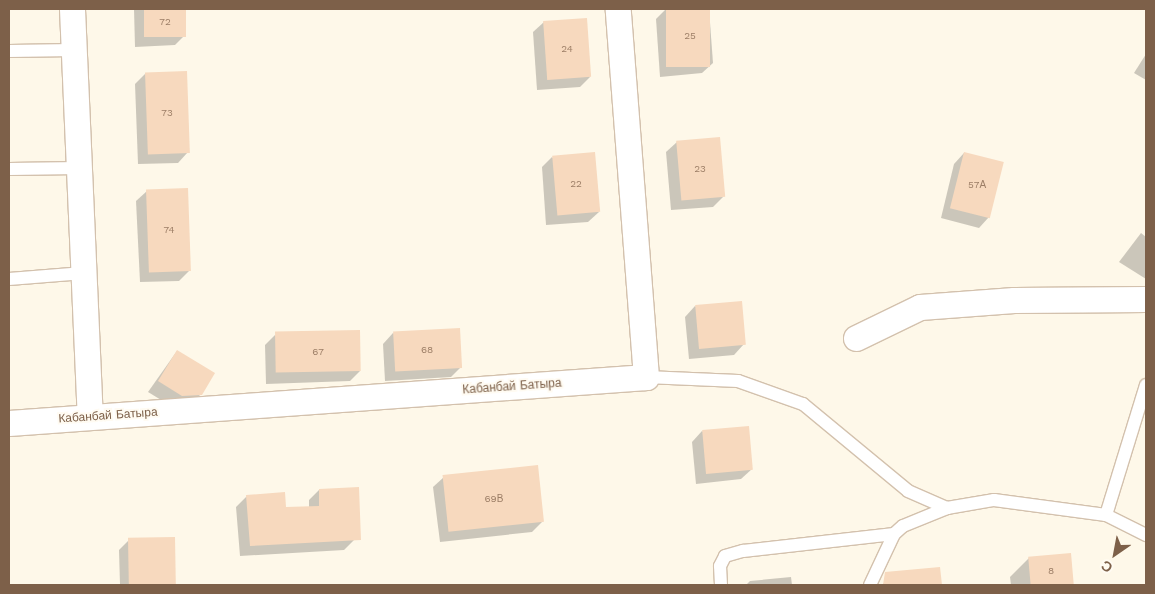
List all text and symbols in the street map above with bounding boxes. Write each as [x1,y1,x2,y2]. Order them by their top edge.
house number: 72 [159,16,171,28]
house number: 25 [684,30,696,42]
house number: 24 [561,43,573,55]
house number: 73 [161,107,173,119]
house number: 23 [694,163,706,175]
house number: 22 [570,178,582,190]
house number: 57А [968,179,986,191]
house number: 74 [163,224,175,236]
house number: 68 [421,344,433,356]
house number: 67 [312,346,324,358]
street label: Кабанбай Батыра [462,376,562,398]
street label: Кабанбай Батыра [58,405,158,427]
house number: 69В [485,493,503,505]
north arrow [1090,529,1140,579]
text: С [1098,557,1115,576]
house number: 8 [1048,565,1054,577]

